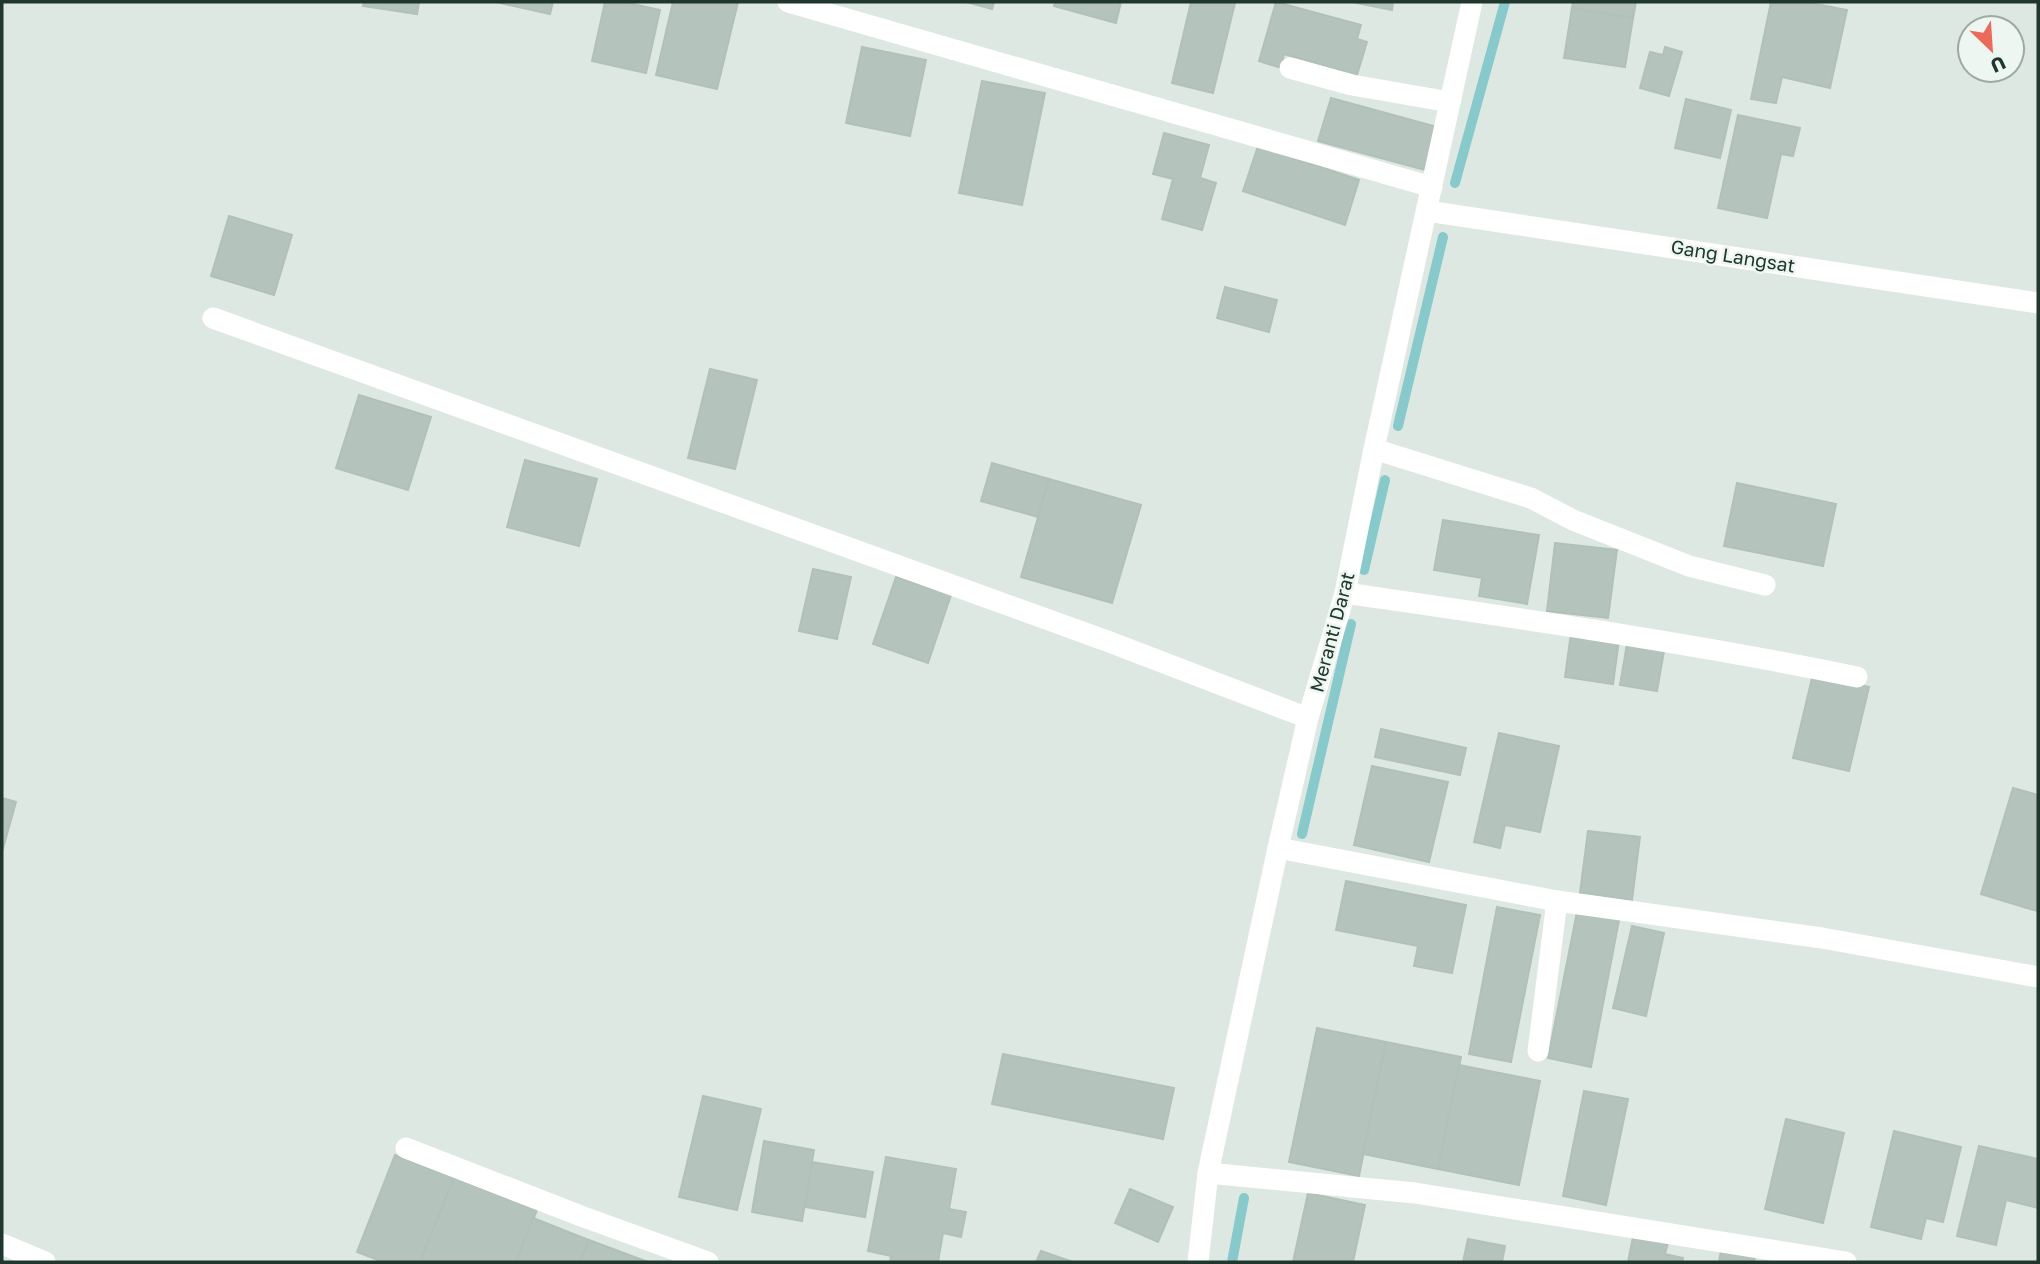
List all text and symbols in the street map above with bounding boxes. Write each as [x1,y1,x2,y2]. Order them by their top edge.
north arrow [1956,14,2026,84]
text: U [1987,52,2010,78]
street label: Gang Langsat [1669,234,1797,277]
street label: Meranti Darat [1304,569,1359,695]

